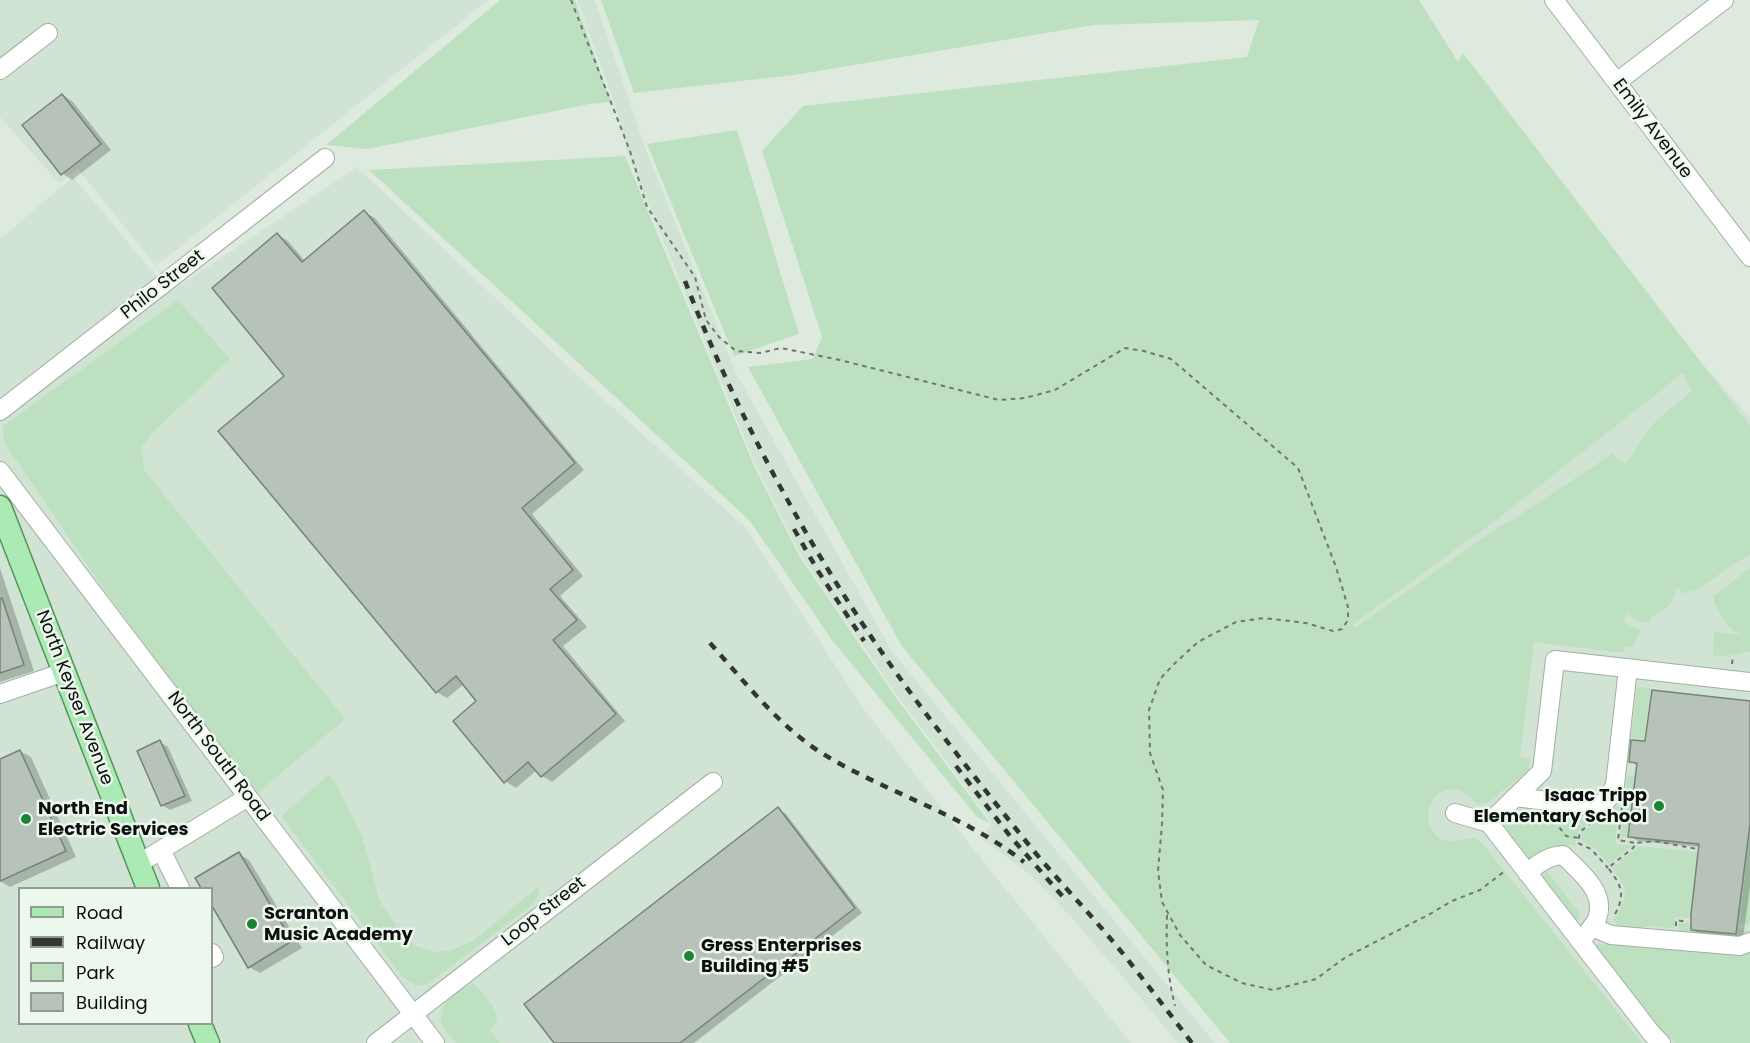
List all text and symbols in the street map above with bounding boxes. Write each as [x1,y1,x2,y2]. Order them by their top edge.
street label: Emily Avenue [1608,75,1696,183]
street label: Philo Street [117,246,209,324]
street label: North Keyser Avenue [31,608,117,788]
street label: North South Road [162,688,274,826]
place label: Isaac Tripp Elementary School [1474,785,1647,828]
place label: North End Electric Services [38,798,189,840]
marker: Isaac Tripp Elementary School [1652,799,1666,813]
marker: North End Electric Services [19,812,33,826]
street label: Loop Street [498,873,590,951]
legend [18,887,213,1025]
text: Road [76,900,123,925]
place label: Scranton Music Academy [264,903,413,946]
marker: Scranton Music Academy [245,917,259,931]
text: Railway [76,930,145,955]
place label: Gress Enterprises Building #5 [701,935,862,978]
marker: Gress Enterprises Building #5 [682,949,696,963]
text: Park [76,960,115,985]
text: Building [76,990,148,1015]

